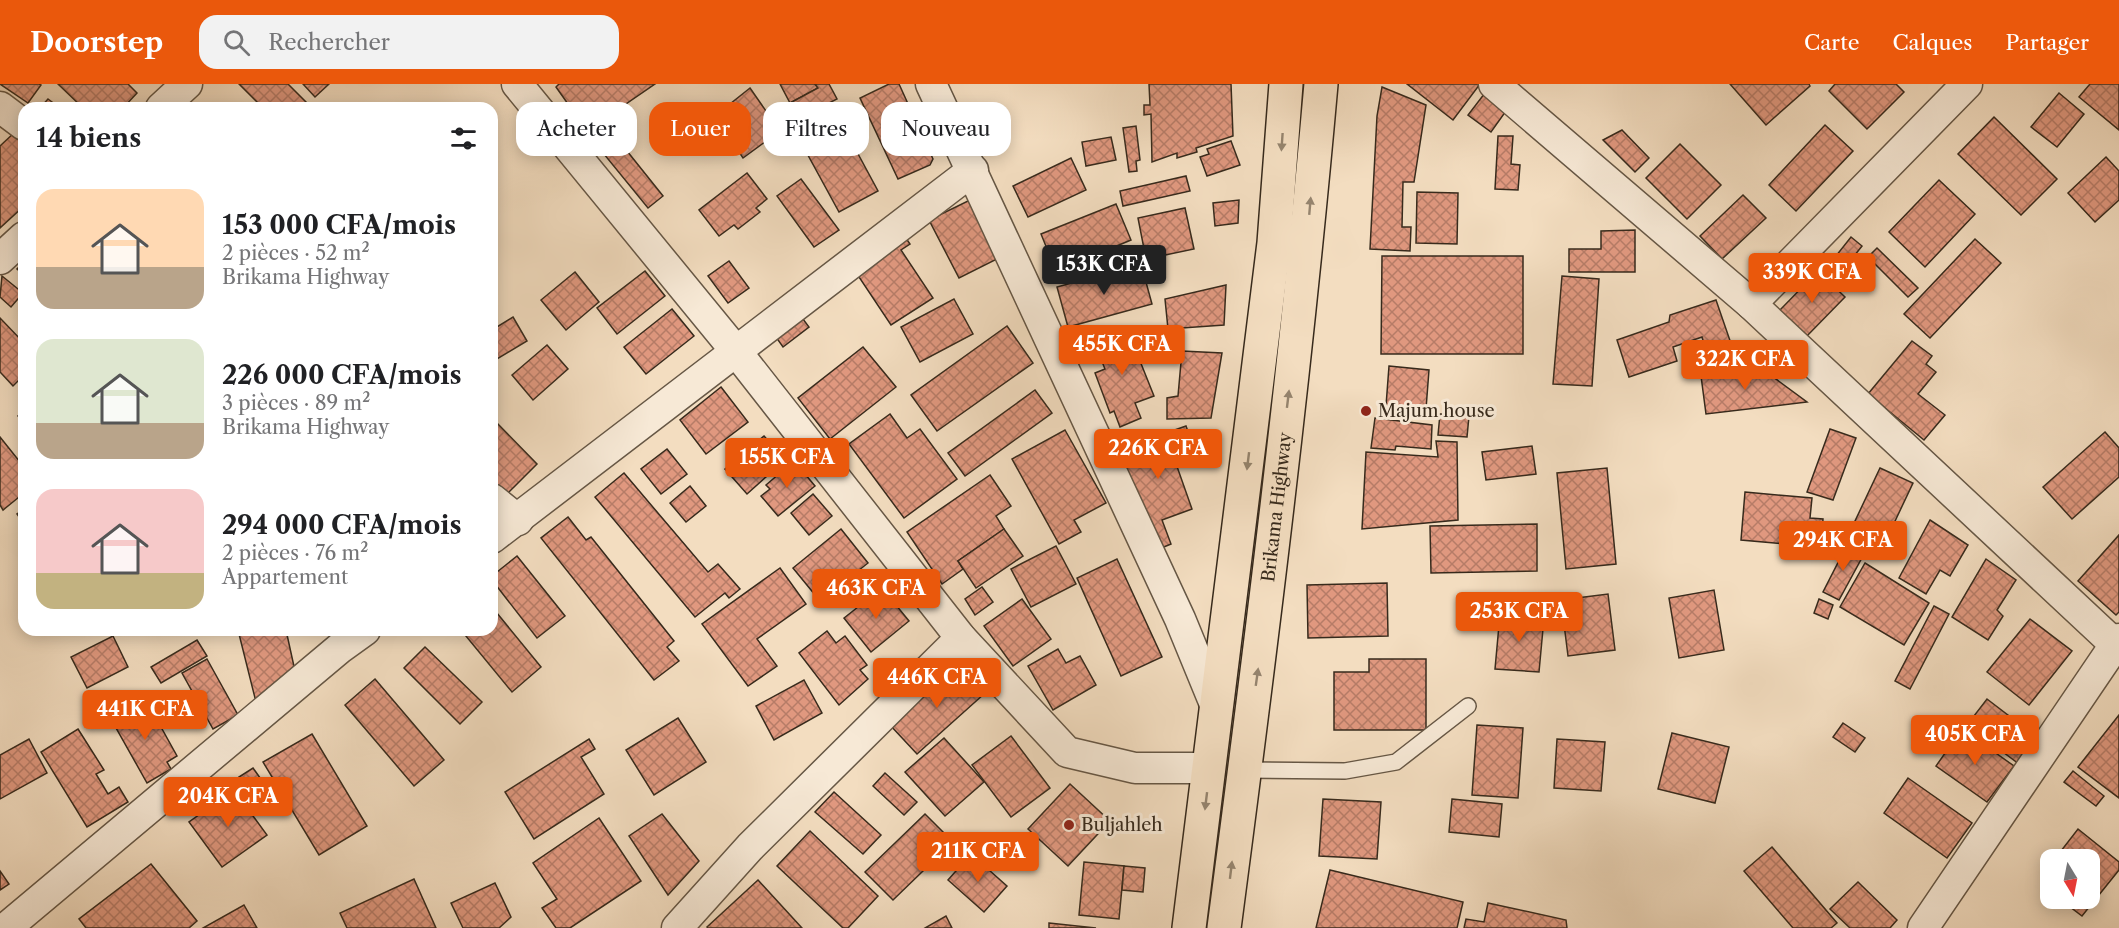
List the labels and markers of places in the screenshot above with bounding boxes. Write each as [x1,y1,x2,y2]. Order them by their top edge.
pin: 153K CFA [1042,245,1166,296]
pin: 339K CFA [1750,253,1874,304]
pin: 455K CFA [1060,325,1184,376]
pin: 322K CFA [1683,340,1807,391]
place label: Majum house [1378,400,1495,422]
marker: Majum house [1359,404,1373,418]
pin: 226K CFA [1096,429,1220,480]
pin: 155K CFA [725,438,849,489]
pin: 294K CFA [1781,521,1905,572]
pin: 463K CFA [814,569,938,620]
pin: 253K CFA [1457,592,1581,643]
pin: 446K CFA [875,658,999,709]
pin: 441K CFA [83,690,207,741]
pin: 405K CFA [1913,715,2037,766]
pin: 204K CFA [166,777,290,828]
place label: Buljahleh [1081,814,1163,836]
marker: Buljahleh [1062,818,1076,832]
pin: 211K CFA [916,832,1040,883]

